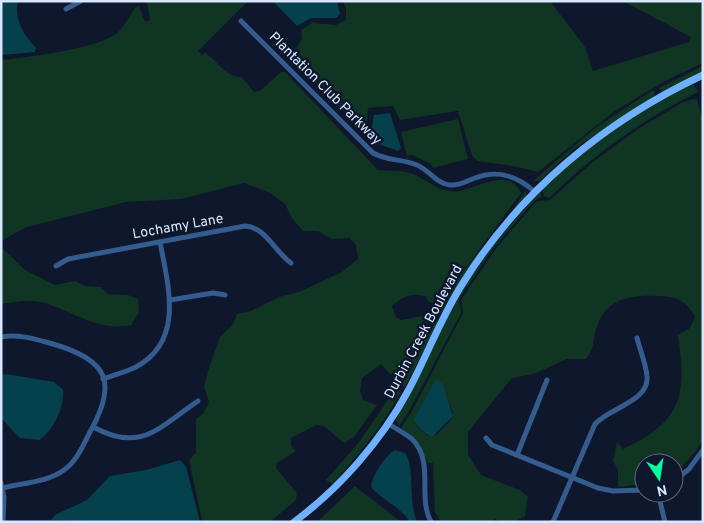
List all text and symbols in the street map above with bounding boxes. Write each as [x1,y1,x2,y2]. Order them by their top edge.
street label: Plantation Club Parkway [265,29,385,149]
street label: Lochamy Lane [131,211,225,243]
street label: Durbin Creek Boulevard [382,262,466,402]
north arrow [634,453,684,503]
text: N [655,480,668,499]

